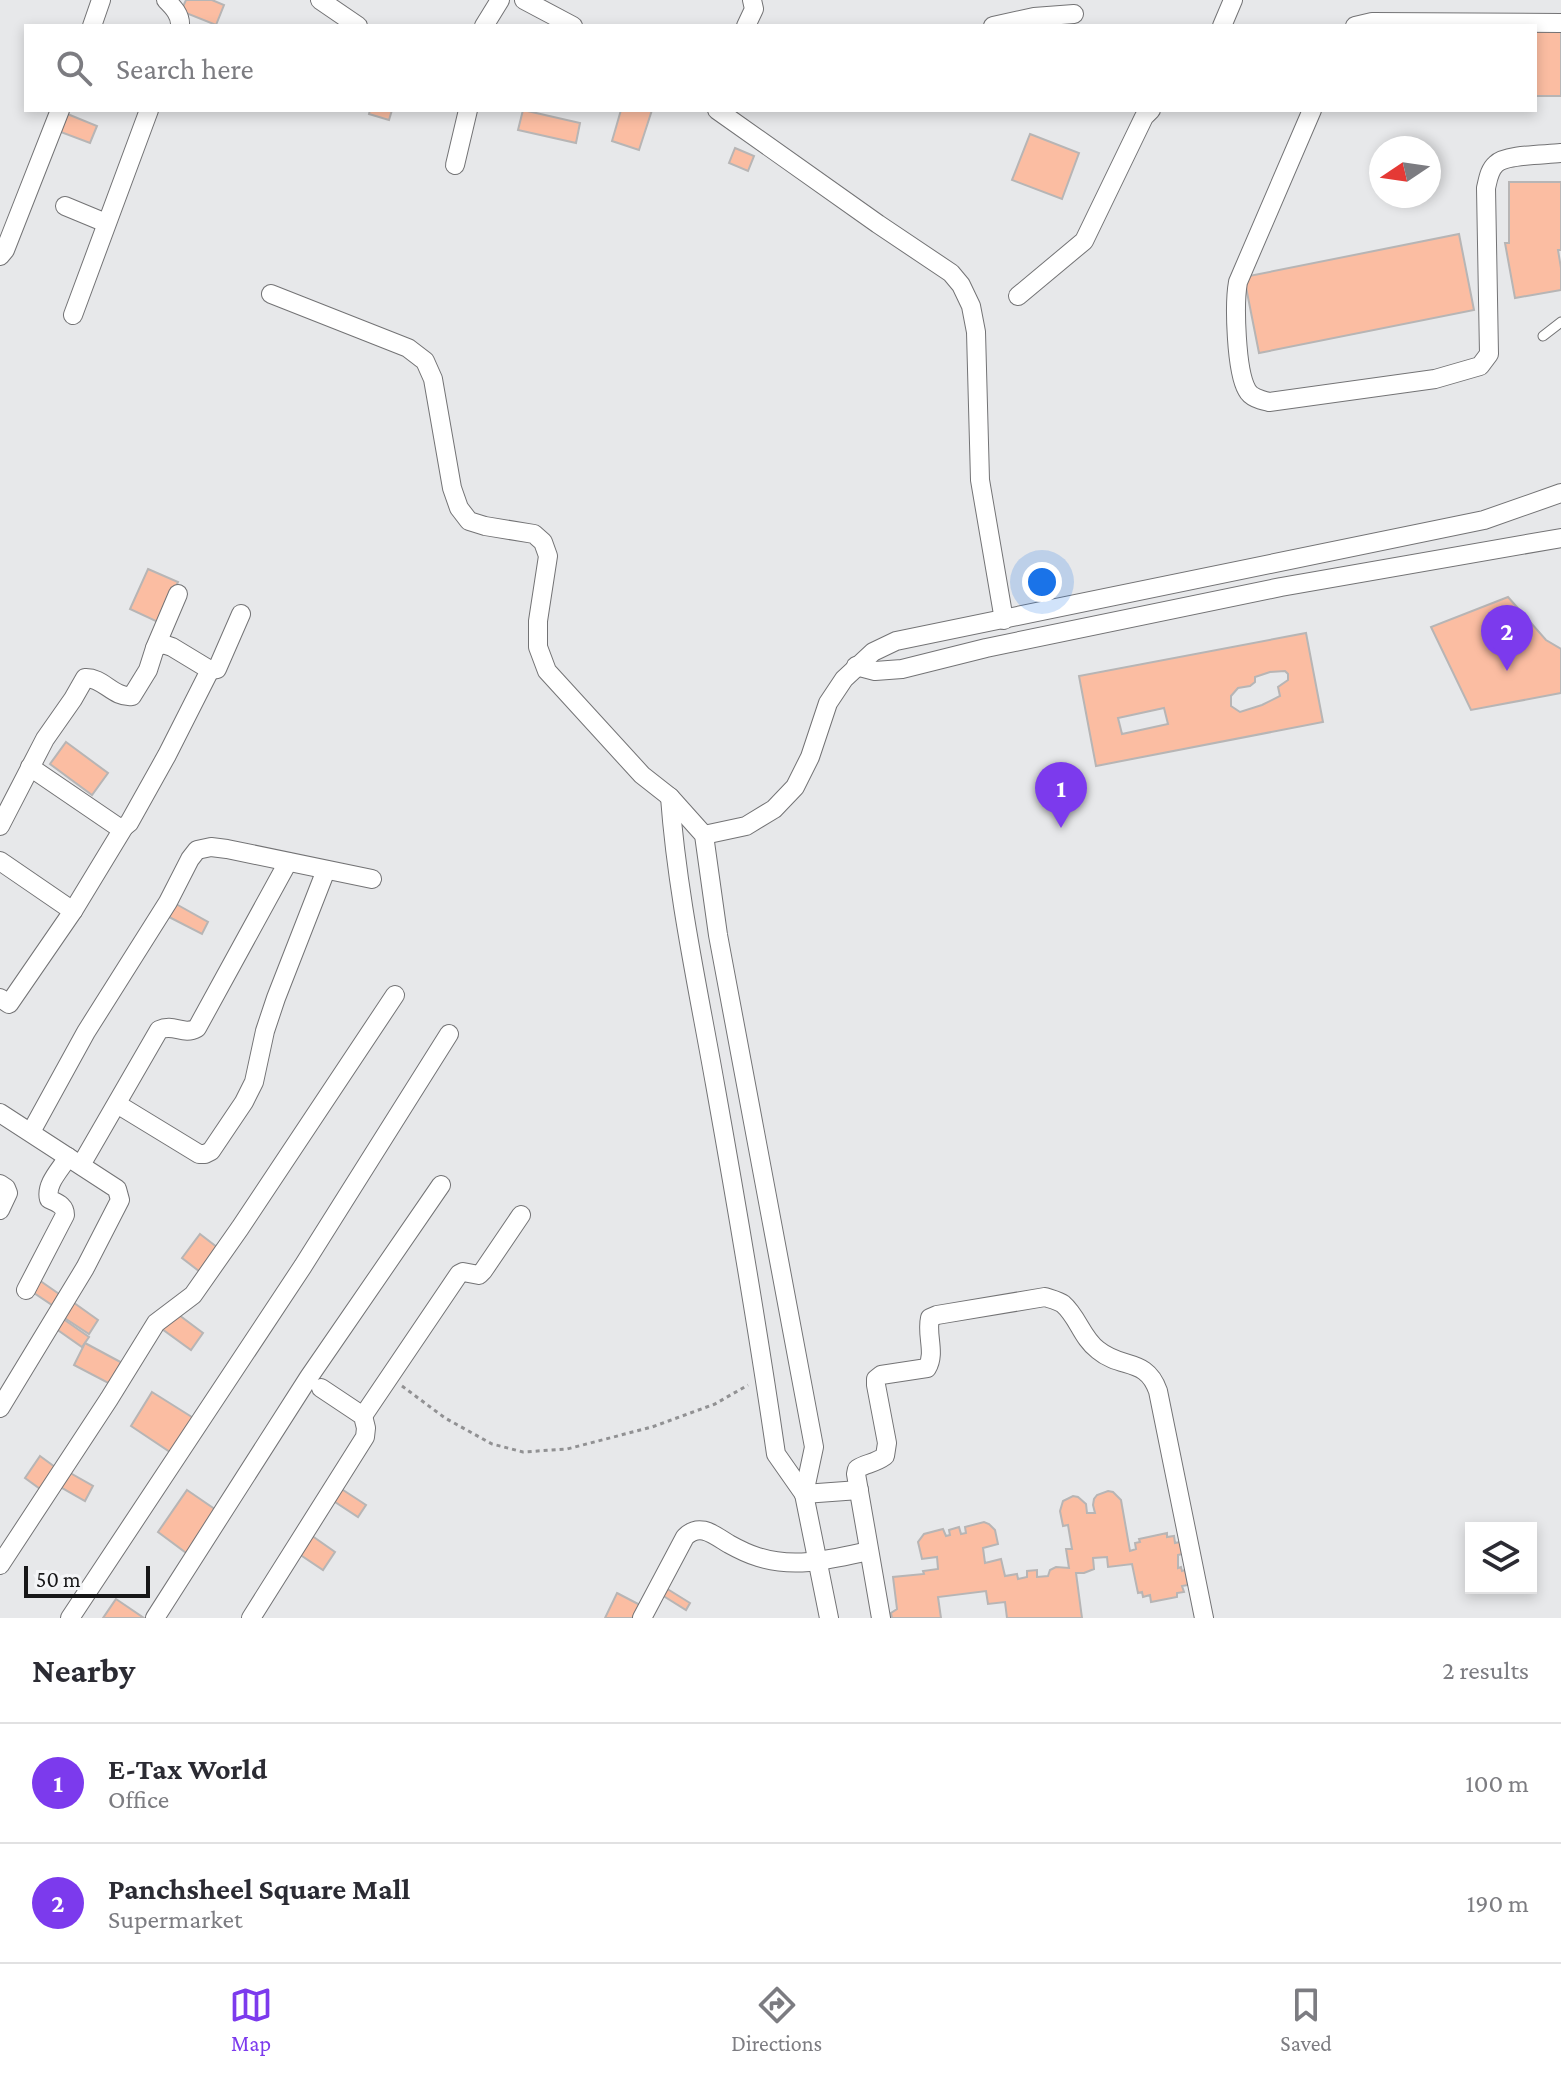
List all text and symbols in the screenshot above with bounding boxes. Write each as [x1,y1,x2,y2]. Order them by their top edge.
search box [24,24,1537,112]
icon: search [52,46,96,90]
text: Search here [116,52,254,85]
north arrow [1369,136,1441,208]
your location [1022,562,1062,602]
pin: 2 [1481,605,1533,671]
pin: 1 [1035,762,1087,828]
map controls [1465,1522,1537,1594]
button: layers [1465,1522,1537,1594]
scale bar [24,1562,150,1598]
text: 50 m [36,1567,81,1592]
text: Nearby [32,1652,135,1689]
text: 2 results [1442,1656,1529,1685]
text: E-Tax World [108,1752,267,1785]
text: 1 [53,1769,63,1798]
text: 100 m [1465,1769,1529,1798]
text: Office [108,1785,169,1814]
text: Panchsheel Square Mall [108,1872,410,1905]
text: 2 [51,1889,65,1918]
text: 190 m [1467,1889,1529,1918]
text: Supermarket [108,1905,243,1934]
tab: Map [229,1983,273,2056]
tab: Directions [731,1983,822,2056]
tab: Saved [1280,1983,1332,2056]

